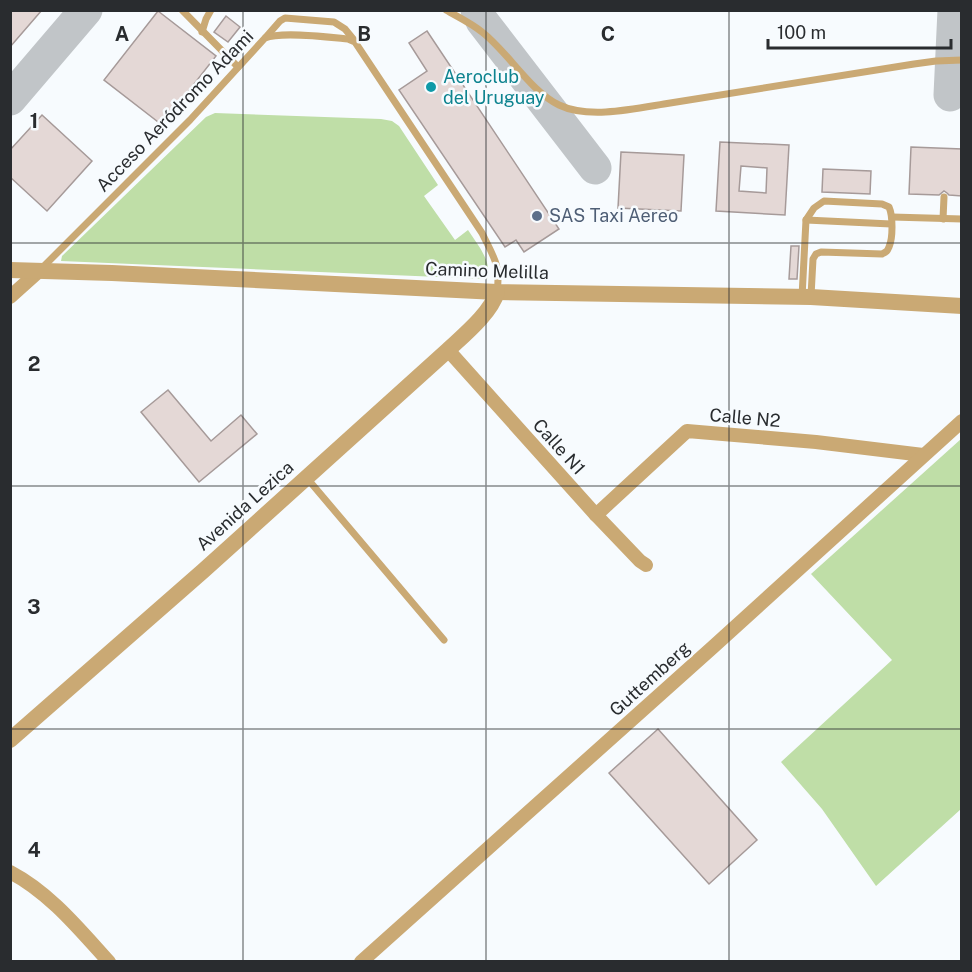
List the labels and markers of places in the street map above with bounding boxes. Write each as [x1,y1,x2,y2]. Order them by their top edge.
place label: Aeroclub del Uruguay [443,66,545,108]
marker: Aeroclub del Uruguay [424,80,438,94]
place label: SAS Taxi Aereo [549,205,678,226]
marker: SAS Taxi Aereo [530,209,544,223]

